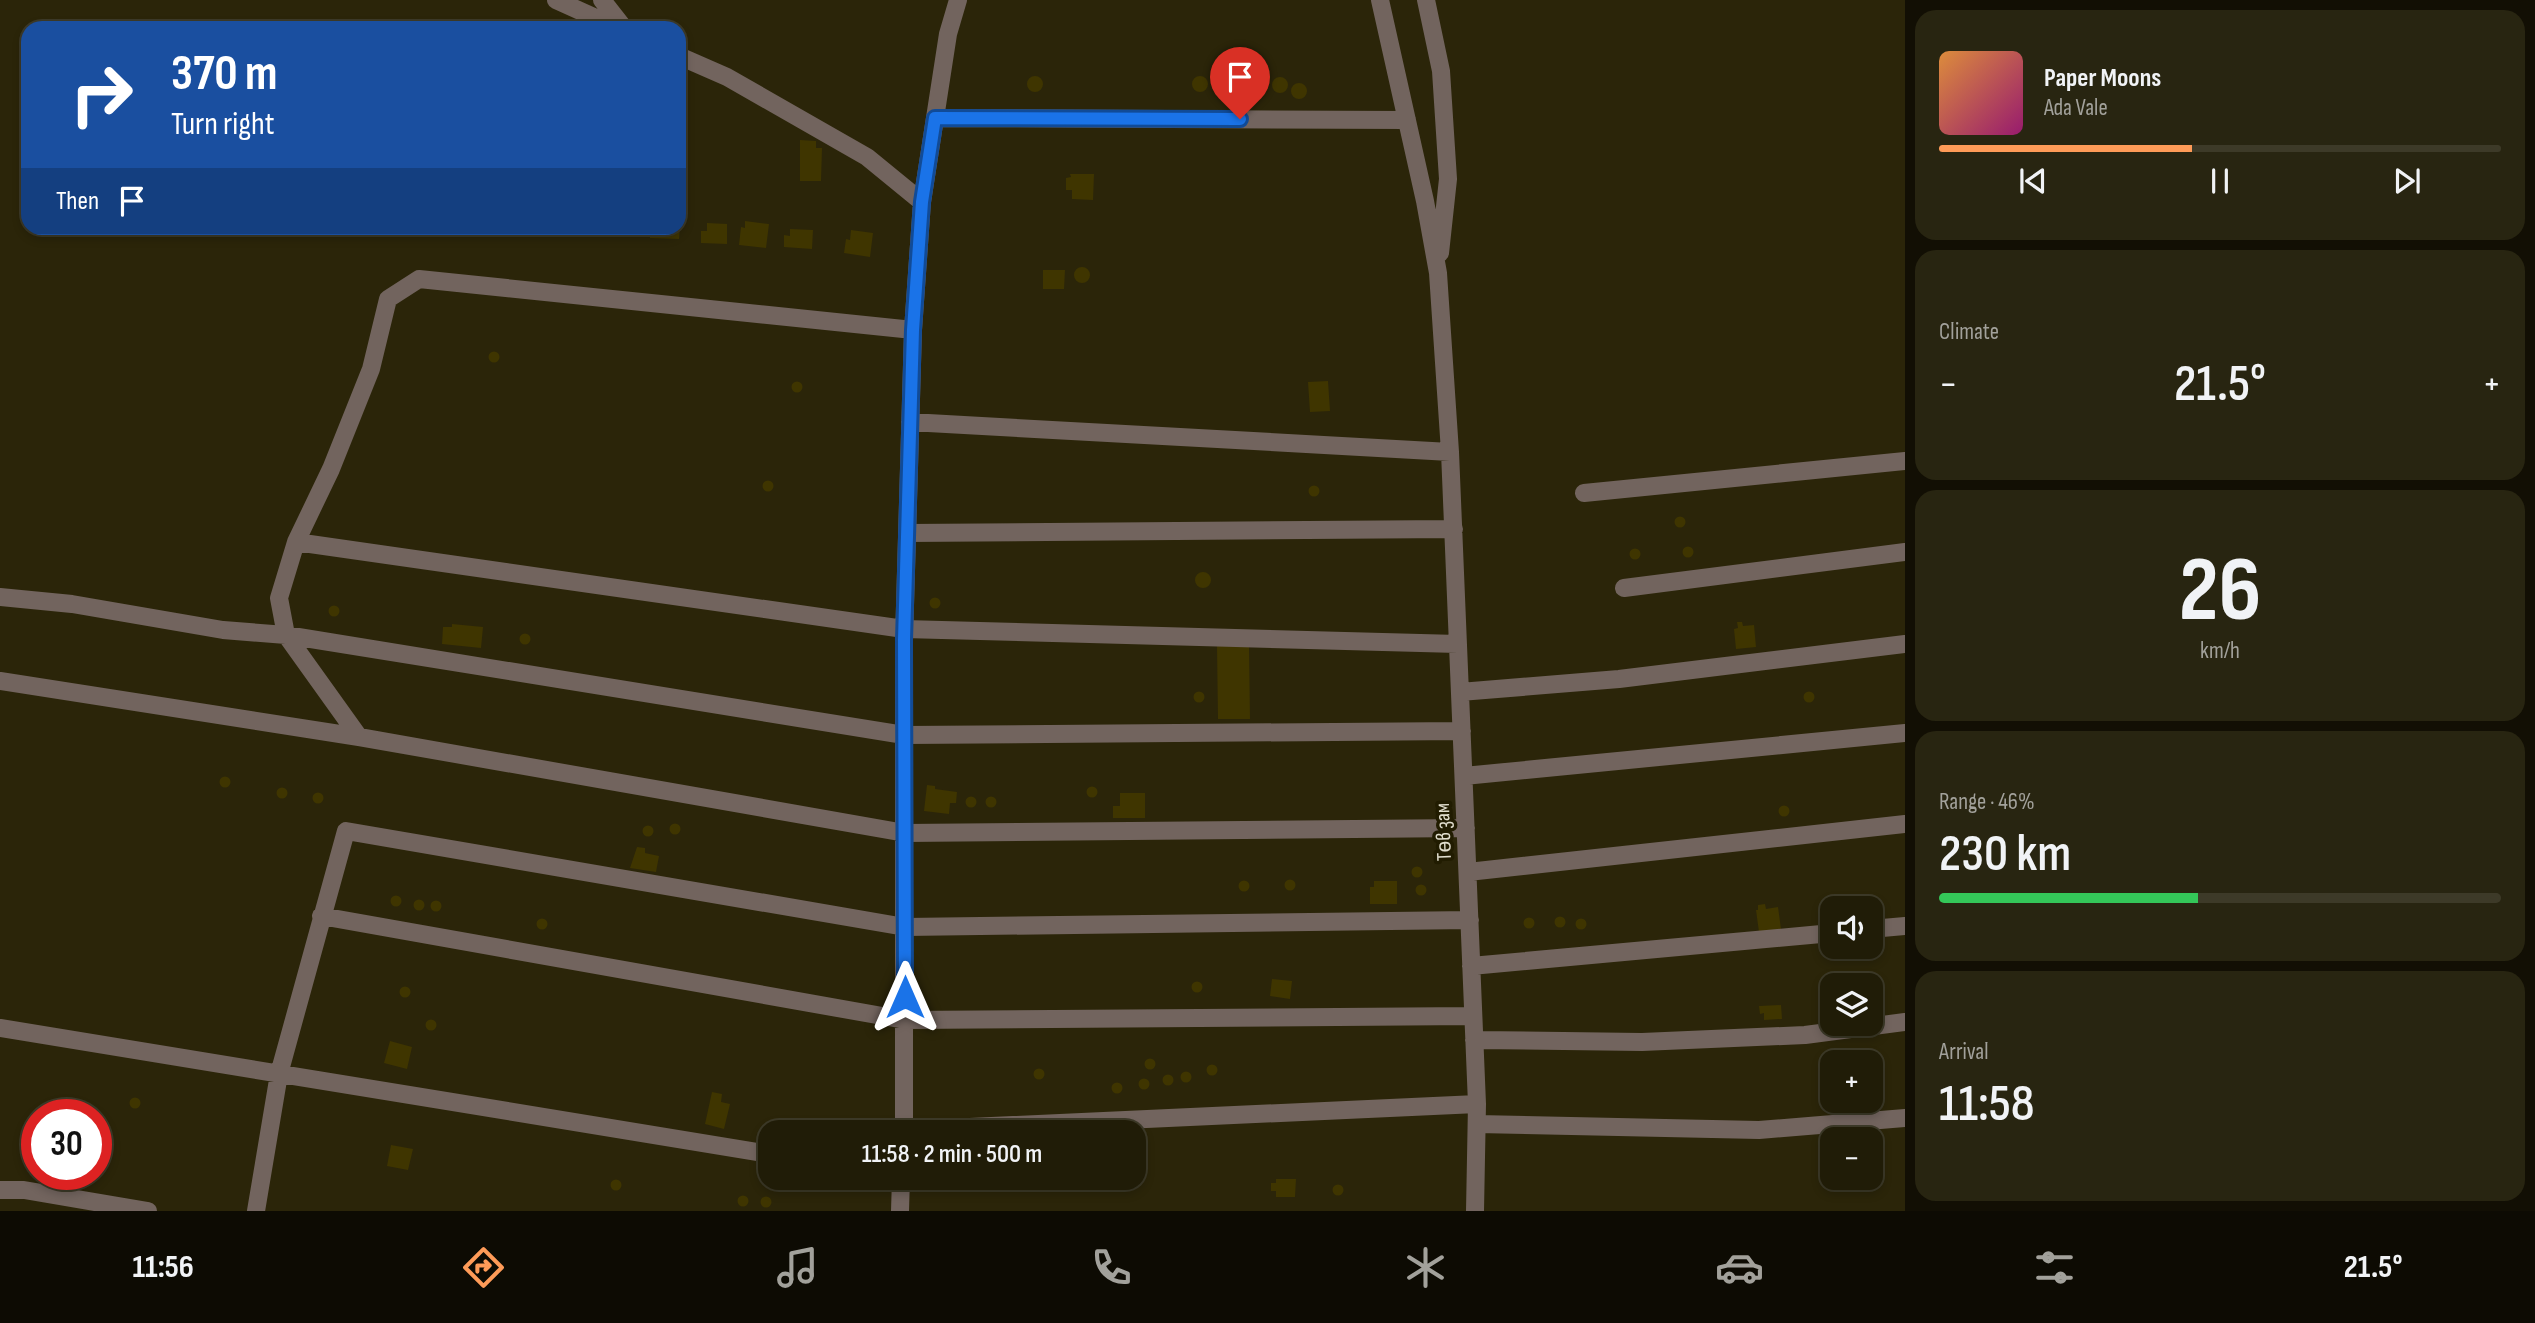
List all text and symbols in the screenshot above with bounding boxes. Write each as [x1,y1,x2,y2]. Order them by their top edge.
text: 370 m [171,45,278,104]
pin [1210,47,1270,119]
icon: right [56,49,147,140]
icon: arrive [1221,58,1259,96]
text: Paper Moons [2044,63,2161,94]
text: Ada Vale [2044,94,2108,122]
text: Turn right [171,105,275,144]
icon: previous [2014,162,2052,200]
icon: pause [2201,162,2239,200]
icon: next [2388,162,2426,200]
icon: arrive [113,182,151,220]
text: Then [56,186,99,217]
text: Climate [1939,318,1999,346]
text: 21.5° [2174,353,2266,416]
text: − [1939,362,1958,407]
text: + [2482,362,2501,407]
text: 26 [2179,537,2261,646]
text: km/h [2200,637,2240,665]
text: Range · 46% [1939,788,2035,816]
street label: Төв зам [1430,803,1457,861]
text: 230 km [1939,823,2071,886]
map controls [1820,896,1883,1190]
button: sound [1820,896,1883,959]
position arrow [868,960,942,1034]
button: layers [1820,973,1883,1036]
text: Arrival [1939,1038,1988,1066]
button: + [1820,1050,1883,1113]
text: 11:58 [1939,1073,2035,1136]
speed limit sign: 30 [21,1099,112,1190]
button: − [1820,1127,1883,1190]
text: 11:58 · 2 min · 500 m [862,1139,1042,1170]
icon: directions [459,1243,508,1292]
icon: music [773,1243,822,1292]
icon: phone [1087,1243,1136,1292]
icon: climate [1401,1243,1450,1292]
icon: car [1715,1243,1764,1292]
icon: filters [2030,1243,2079,1292]
text: 11:56 [133,1248,194,1287]
text: 21.5° [2344,1248,2402,1287]

